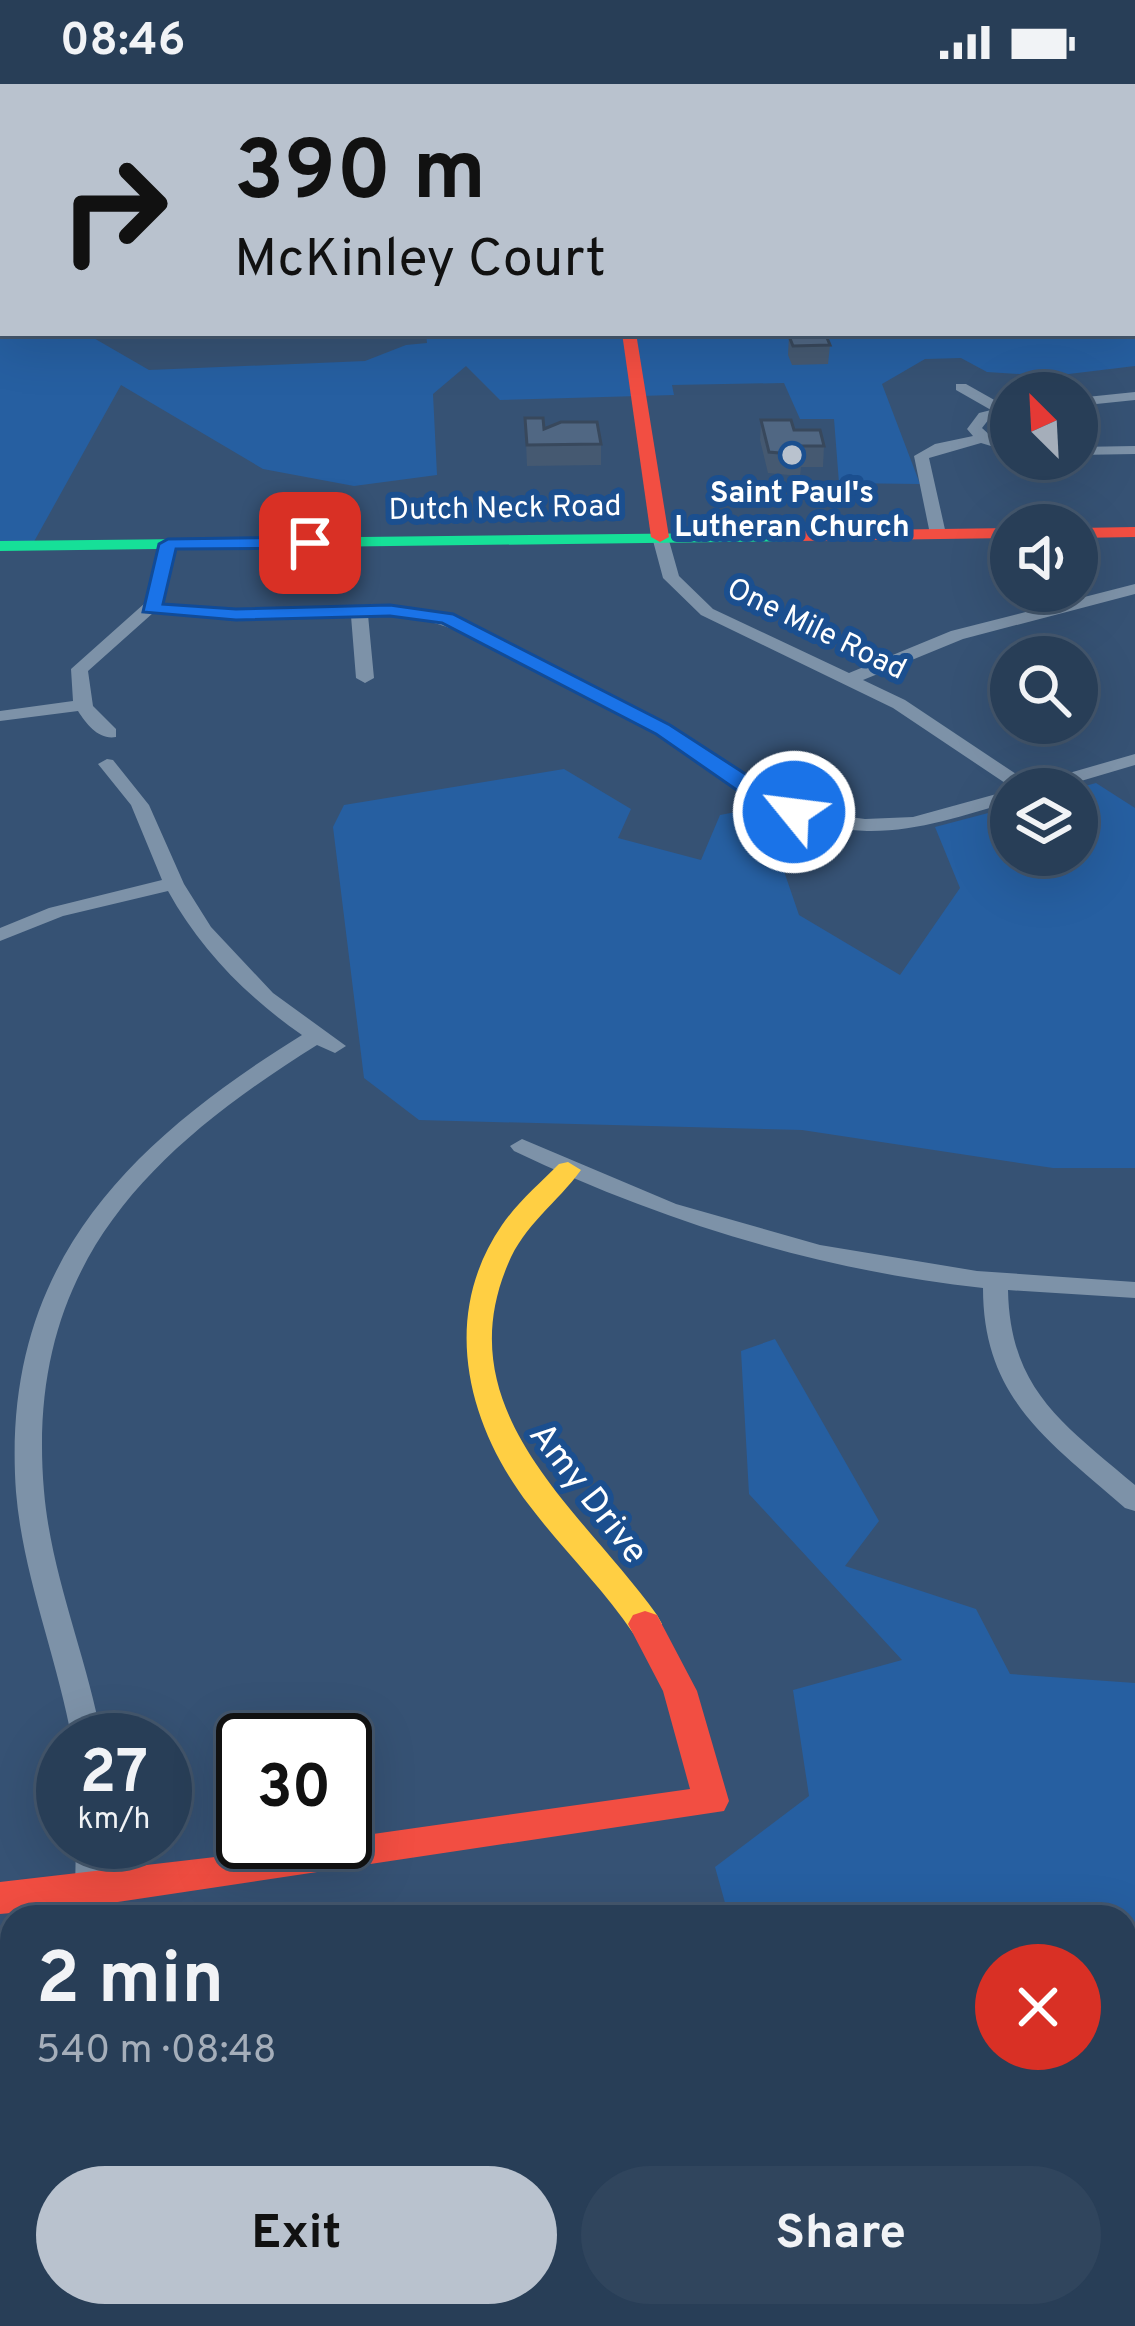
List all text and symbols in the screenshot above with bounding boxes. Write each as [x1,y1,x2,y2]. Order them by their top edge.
text: 08:46 [60,14,185,71]
text: 390 m [234,123,486,229]
icon: right [36,132,192,288]
text: McKinley Court [234,227,606,296]
north arrow [990,372,1098,480]
map controls [990,372,1098,876]
marker: Saint Paul's Lutheran Church [779,442,805,468]
place label: Saint Paul's Lutheran Church [674,476,910,547]
street label: Dutch Neck Road [388,489,622,530]
pin [259,492,361,594]
button: sound [990,504,1098,612]
icon: arrive [277,510,343,576]
street label: One Mile Road [720,571,912,690]
button: search [990,636,1098,744]
position arrow [731,749,857,875]
button: layers [990,768,1098,876]
street label: Amy Drive [517,1414,657,1575]
speed limit sign: 30 [216,1713,372,1869]
text: 27 [80,1738,148,1814]
text: km/h [78,1802,150,1839]
text: 2 min [36,1937,224,2029]
button: close [975,1944,1101,2070]
text: 540 m · 08:48 [36,2028,276,2077]
button: Exit [36,2166,557,2304]
button: Share [581,2166,1101,2304]

